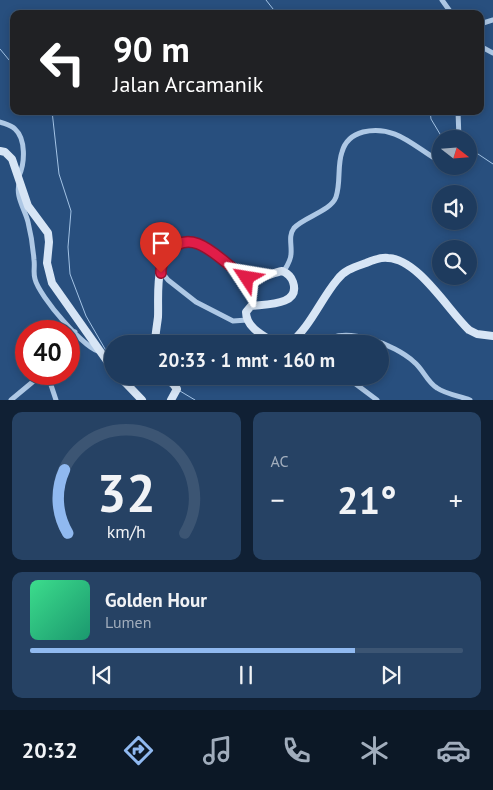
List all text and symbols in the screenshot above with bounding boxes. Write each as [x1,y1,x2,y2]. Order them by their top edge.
text: 90 m [113,26,190,72]
icon: left [30,30,95,95]
text: Jalan Arcamanik [113,70,263,98]
north arrow [432,130,478,175]
map controls [432,130,477,285]
button: sound [432,185,477,230]
pin [140,222,182,273]
icon: arrive [147,229,175,257]
button: search [432,240,477,285]
position arrow [220,251,272,303]
speed limit sign: 40 [15,320,80,385]
text: 20:33 · 1 mnt · 160 m [158,348,335,372]
text: AC [271,451,289,471]
text: 32 [97,459,156,526]
text: 21° [337,475,397,524]
text: − [271,481,285,518]
text: + [449,481,463,518]
text: km/h [107,520,146,543]
text: Golden Hour [105,588,207,612]
text: Lumen [105,612,151,632]
icon: previous [88,661,116,689]
icon: pause [232,661,260,689]
icon: next [377,661,405,689]
icon: directions [121,733,156,768]
icon: music [200,733,235,768]
icon: phone [279,733,314,768]
icon: climate [357,733,392,768]
icon: car [436,733,471,768]
text: 20:32 [22,736,78,764]

